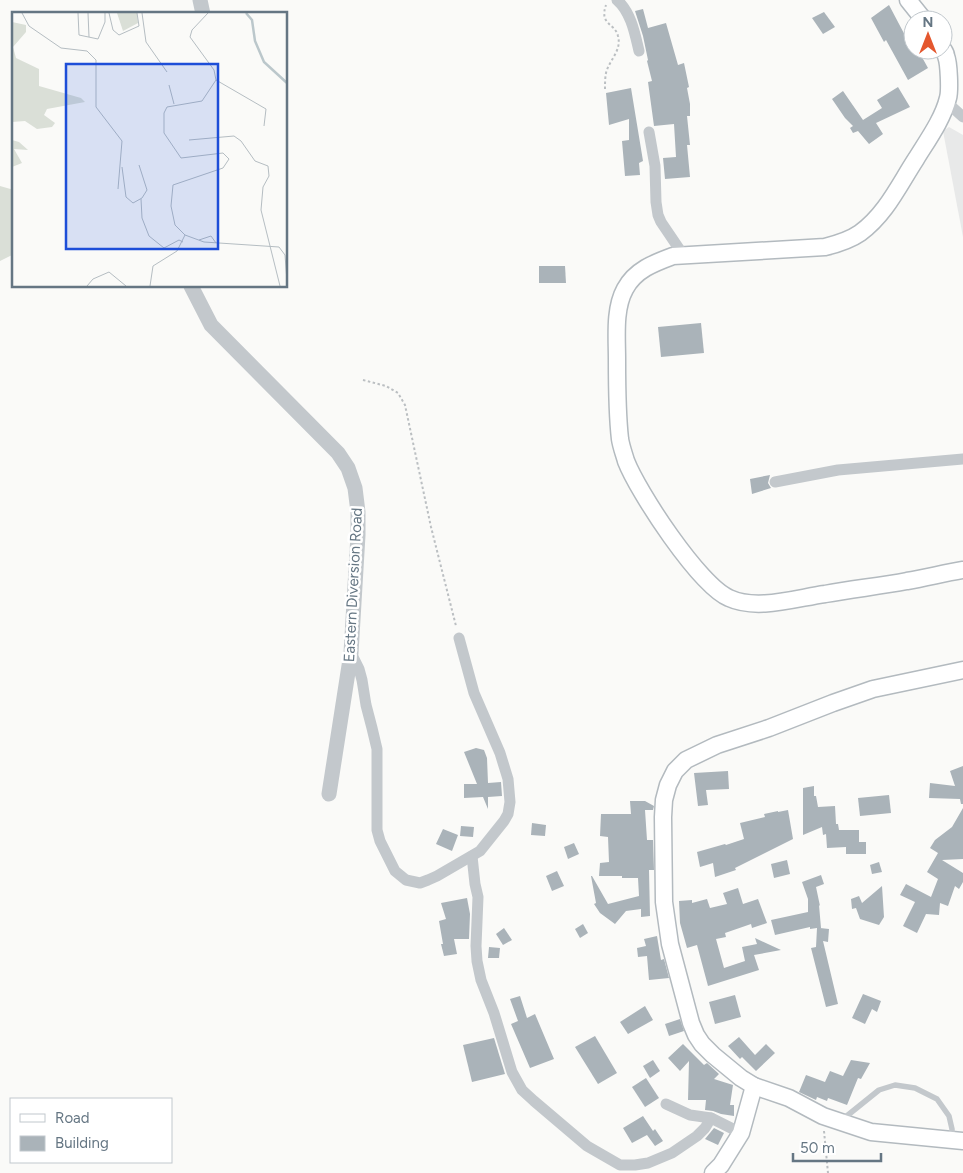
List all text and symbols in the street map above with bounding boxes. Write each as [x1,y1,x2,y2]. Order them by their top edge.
north arrow [903,10,953,60]
inset map [12,12,288,288]
text: N [923,14,933,31]
street label: Eastern Diversion Road [340,507,366,663]
legend [10,1098,172,1163]
text: Road [55,1109,90,1127]
scale bar [793,1130,880,1162]
text: Building [55,1134,109,1152]
text: 50 m [800,1139,835,1157]

